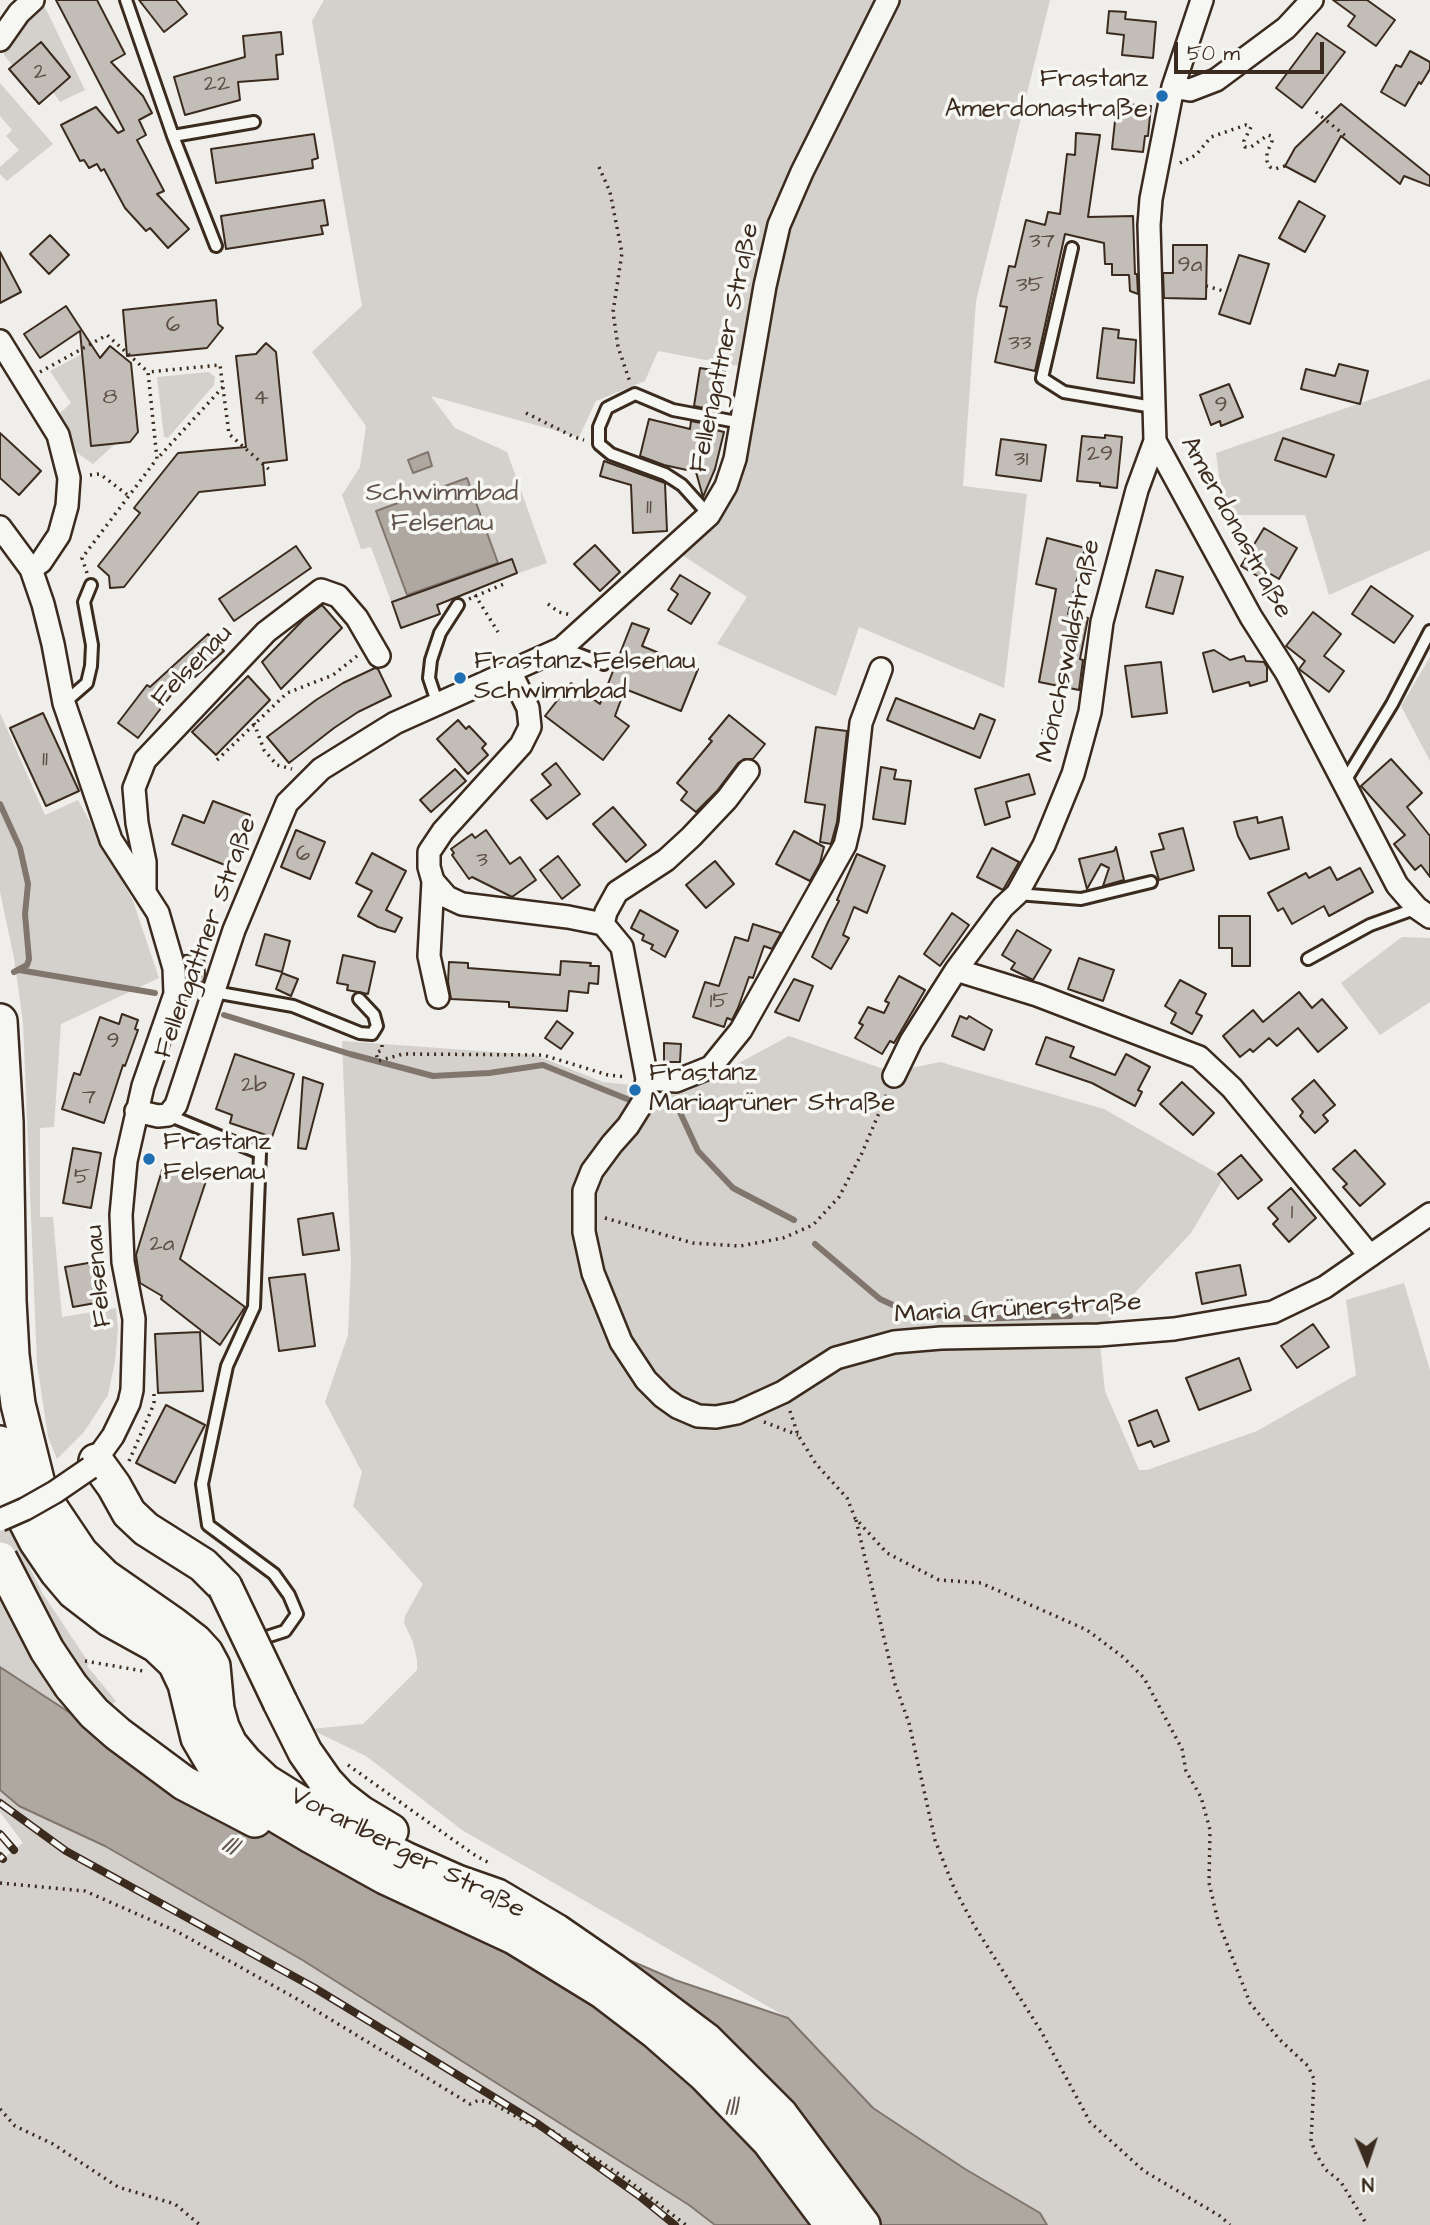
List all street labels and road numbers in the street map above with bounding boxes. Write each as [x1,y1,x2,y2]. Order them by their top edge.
street label: Fellengattner Straße [684,220,768,476]
street label: Amerdonastraße [1172,432,1298,624]
street label: Mönchswaldstraße [1031,537,1109,765]
street label: Felsenau [146,619,240,715]
street label: Fellengattner Straße [149,813,265,1063]
street label: Felsenau [80,1223,120,1329]
street label: Maria Grünerstraße [894,1288,1142,1332]
street label: Vorarlberger Straße [284,1781,530,1927]

